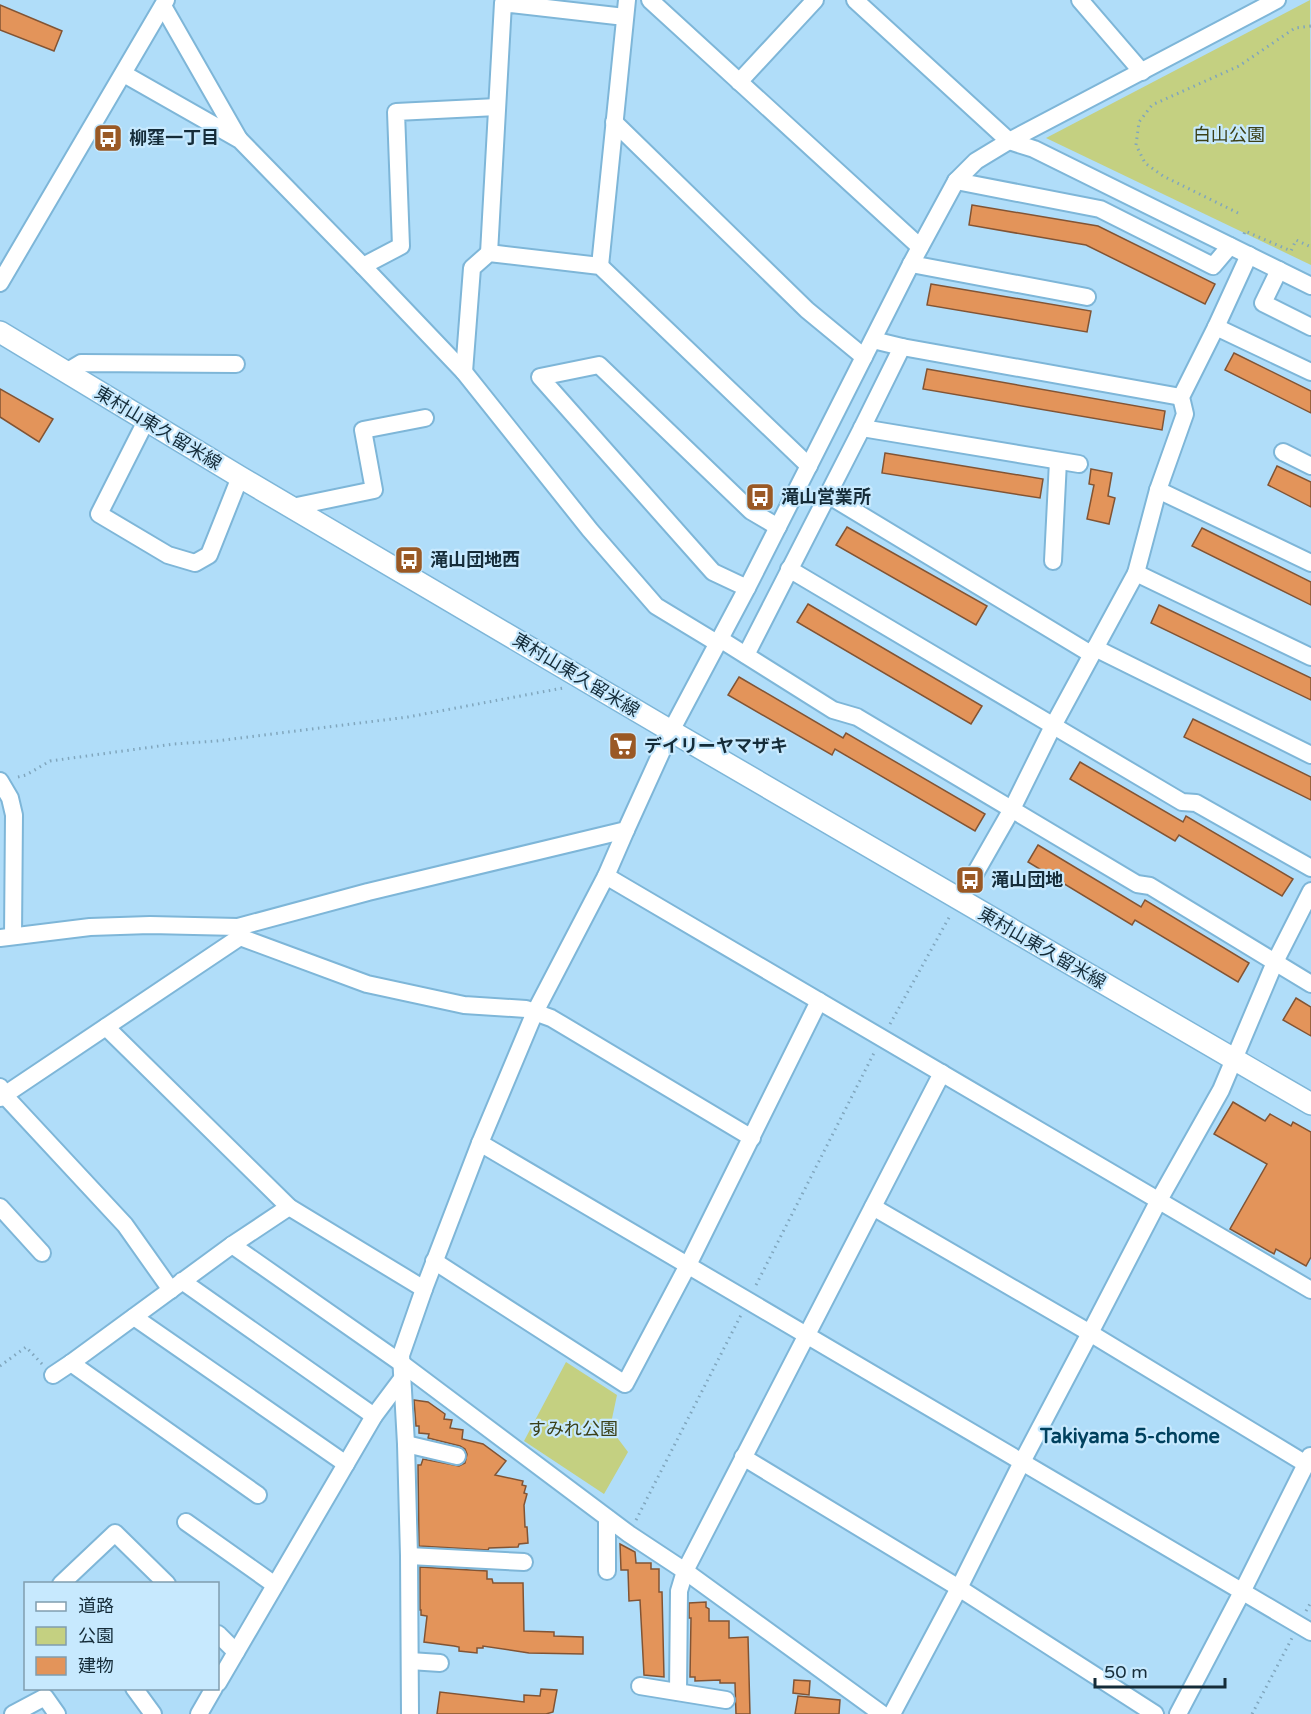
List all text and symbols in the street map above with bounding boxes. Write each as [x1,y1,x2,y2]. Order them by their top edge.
bus stop icon: 柳窪一丁目 [92,122,124,154]
park label: 白山公園 [1193,124,1265,146]
place label: 柳窪一丁目 [129,127,219,149]
street label: 東村山東久留米線 [91,381,225,475]
bus stop icon: 滝山営業所 [744,481,776,513]
place label: 滝山営業所 [781,486,871,508]
bus stop icon: 滝山団地西 [393,544,425,576]
place label: 滝山団地西 [430,549,520,571]
street label: 東村山東久留米線 [509,628,643,722]
supermarket icon: デイリーヤマザキ [607,730,639,762]
place label: デイリーヤマザキ [644,735,788,757]
bus stop icon: 滝山団地 [954,864,986,896]
place label: 滝山団地 [991,869,1063,891]
street label: 東村山東久留米線 [974,902,1110,994]
park label: すみれ公園 [528,1418,618,1440]
district label: Takiyama 5-chome [1039,1425,1220,1449]
legend [24,1582,219,1690]
text: 道路 [78,1595,114,1617]
text: 公園 [78,1625,114,1647]
scale bar [1095,1651,1226,1689]
text: 建物 [78,1655,114,1677]
text: 50 m [1104,1661,1148,1683]

